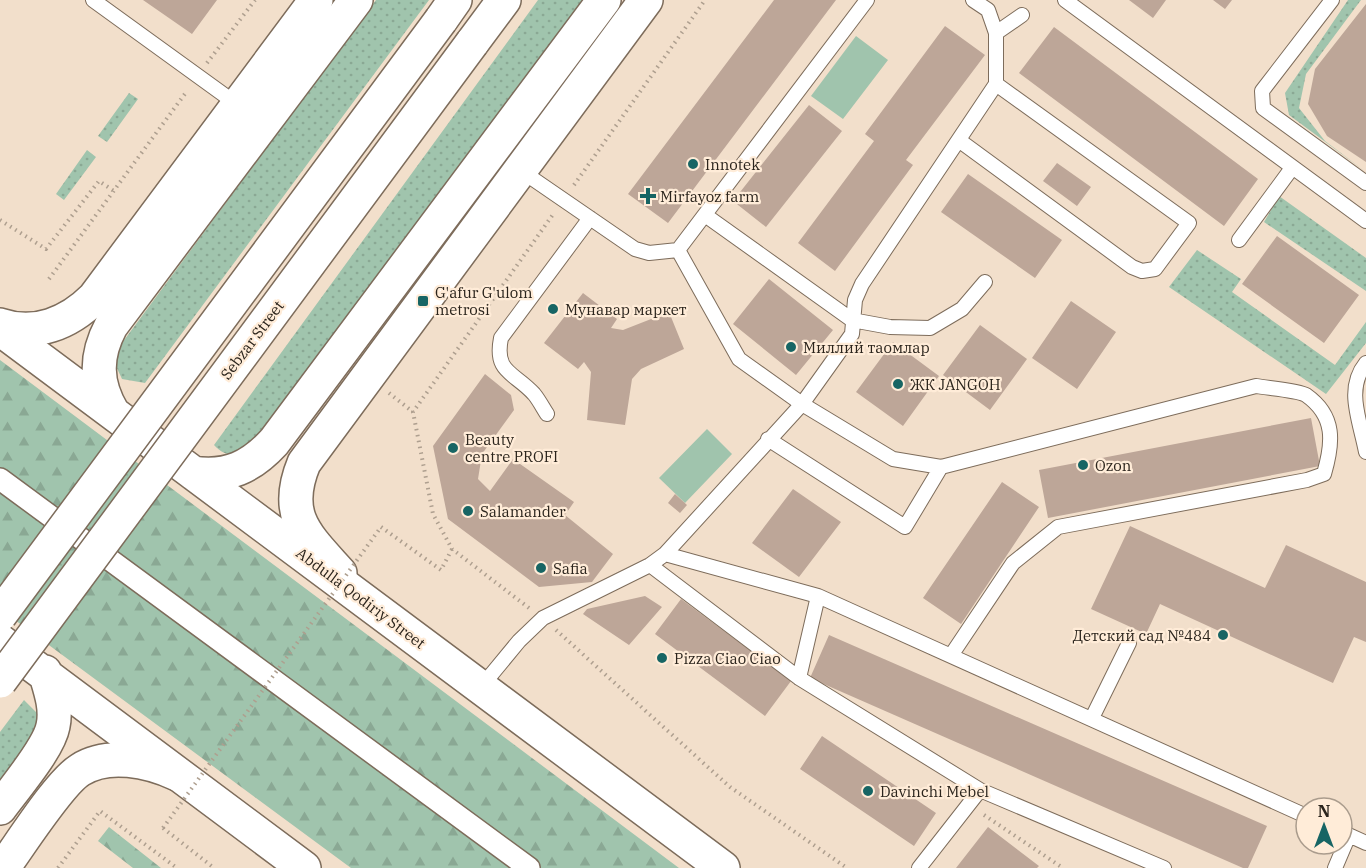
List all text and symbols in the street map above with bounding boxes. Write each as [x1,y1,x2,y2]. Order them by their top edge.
place label: Innotek [705,155,760,174]
marker: Innotek [686,157,700,171]
place label: Mirfayoz farm [660,187,759,206]
marker: Mirfayoz farm [641,189,655,203]
place label: G'afur G'ulom metrosi [435,283,532,319]
marker: G'afur G'ulom metrosi [416,294,430,308]
street label: Sebzar Street [216,297,288,383]
place label: Мунавар маркет [565,300,687,319]
marker: Мунавар маркет [546,302,560,316]
place label: Миллий таомлар [803,338,930,357]
marker: Миллий таомлар [784,340,798,354]
place label: ЖК JANGOH [910,375,1001,394]
marker: ЖК JANGOH [891,377,905,391]
place label: Beauty centre PROFI [465,430,558,466]
marker: Beauty centre PROFI [446,441,460,455]
place label: Ozon [1095,456,1132,475]
marker: Ozon [1076,458,1090,472]
place label: Salamander [480,502,566,521]
marker: Salamander [461,504,475,518]
street label: Abdulla Qodiriy Street [293,543,429,653]
place label: Safia [553,559,588,578]
marker: Safia [534,561,548,575]
place label: Детский сад №484 [1073,626,1211,645]
marker: Детский сад №484 [1216,628,1230,642]
place label: Pizza Ciao Ciao [674,649,781,668]
marker: Pizza Ciao Ciao [655,651,669,665]
place label: Davinchi Mebel [880,782,989,801]
marker: Davinchi Mebel [861,784,875,798]
north arrow [1294,796,1354,856]
text: N [1318,801,1330,821]

